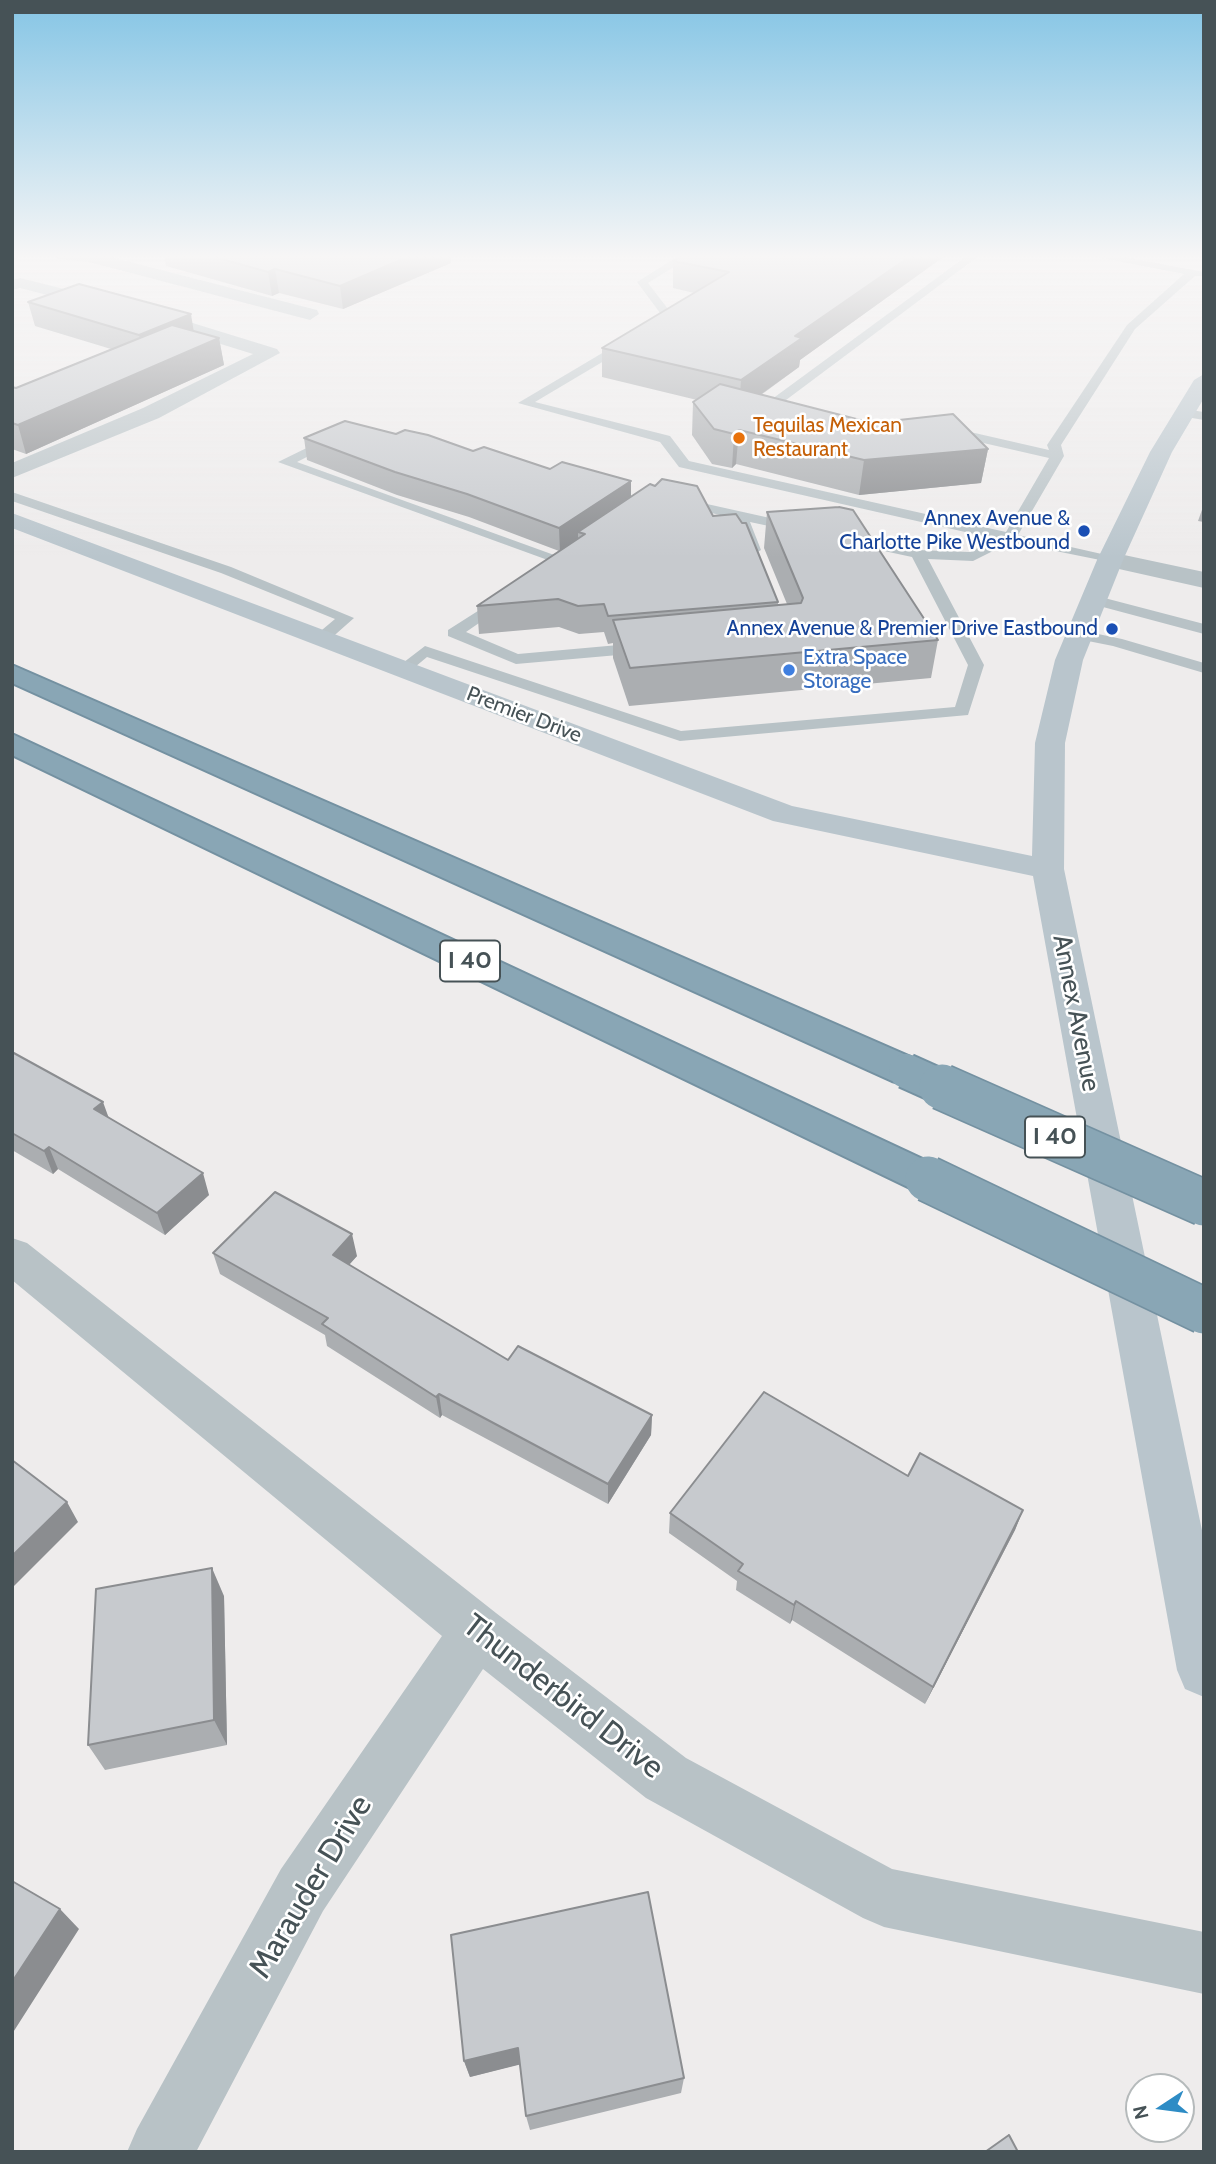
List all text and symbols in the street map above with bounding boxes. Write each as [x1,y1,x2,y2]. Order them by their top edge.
place label: Tequilas Mexican Restaurant [753,413,902,463]
marker: Tequilas Mexican Restaurant [731,430,747,446]
place label: Annex Avenue & Charlotte Pike Westbound [839,506,1070,556]
marker: Annex Avenue & Charlotte Pike Westbound [1076,523,1092,539]
place label: Annex Avenue & Premier Drive Eastbound [727,616,1098,642]
marker: Annex Avenue & Premier Drive Eastbound [1104,621,1120,637]
place label: Extra Space Storage [803,645,907,695]
marker: Extra Space Storage [781,662,797,678]
street label: Premier Drive [463,682,585,748]
street label: Annex Avenue [1046,932,1106,1094]
road number: I 40 [440,940,500,981]
road number: I 40 [1025,1116,1085,1157]
street label: Thunderbird Drive [455,1607,671,1787]
street label: Marauder Drive [241,1789,381,1985]
north arrow [1125,2073,1195,2143]
text: N [1128,2103,1154,2122]

